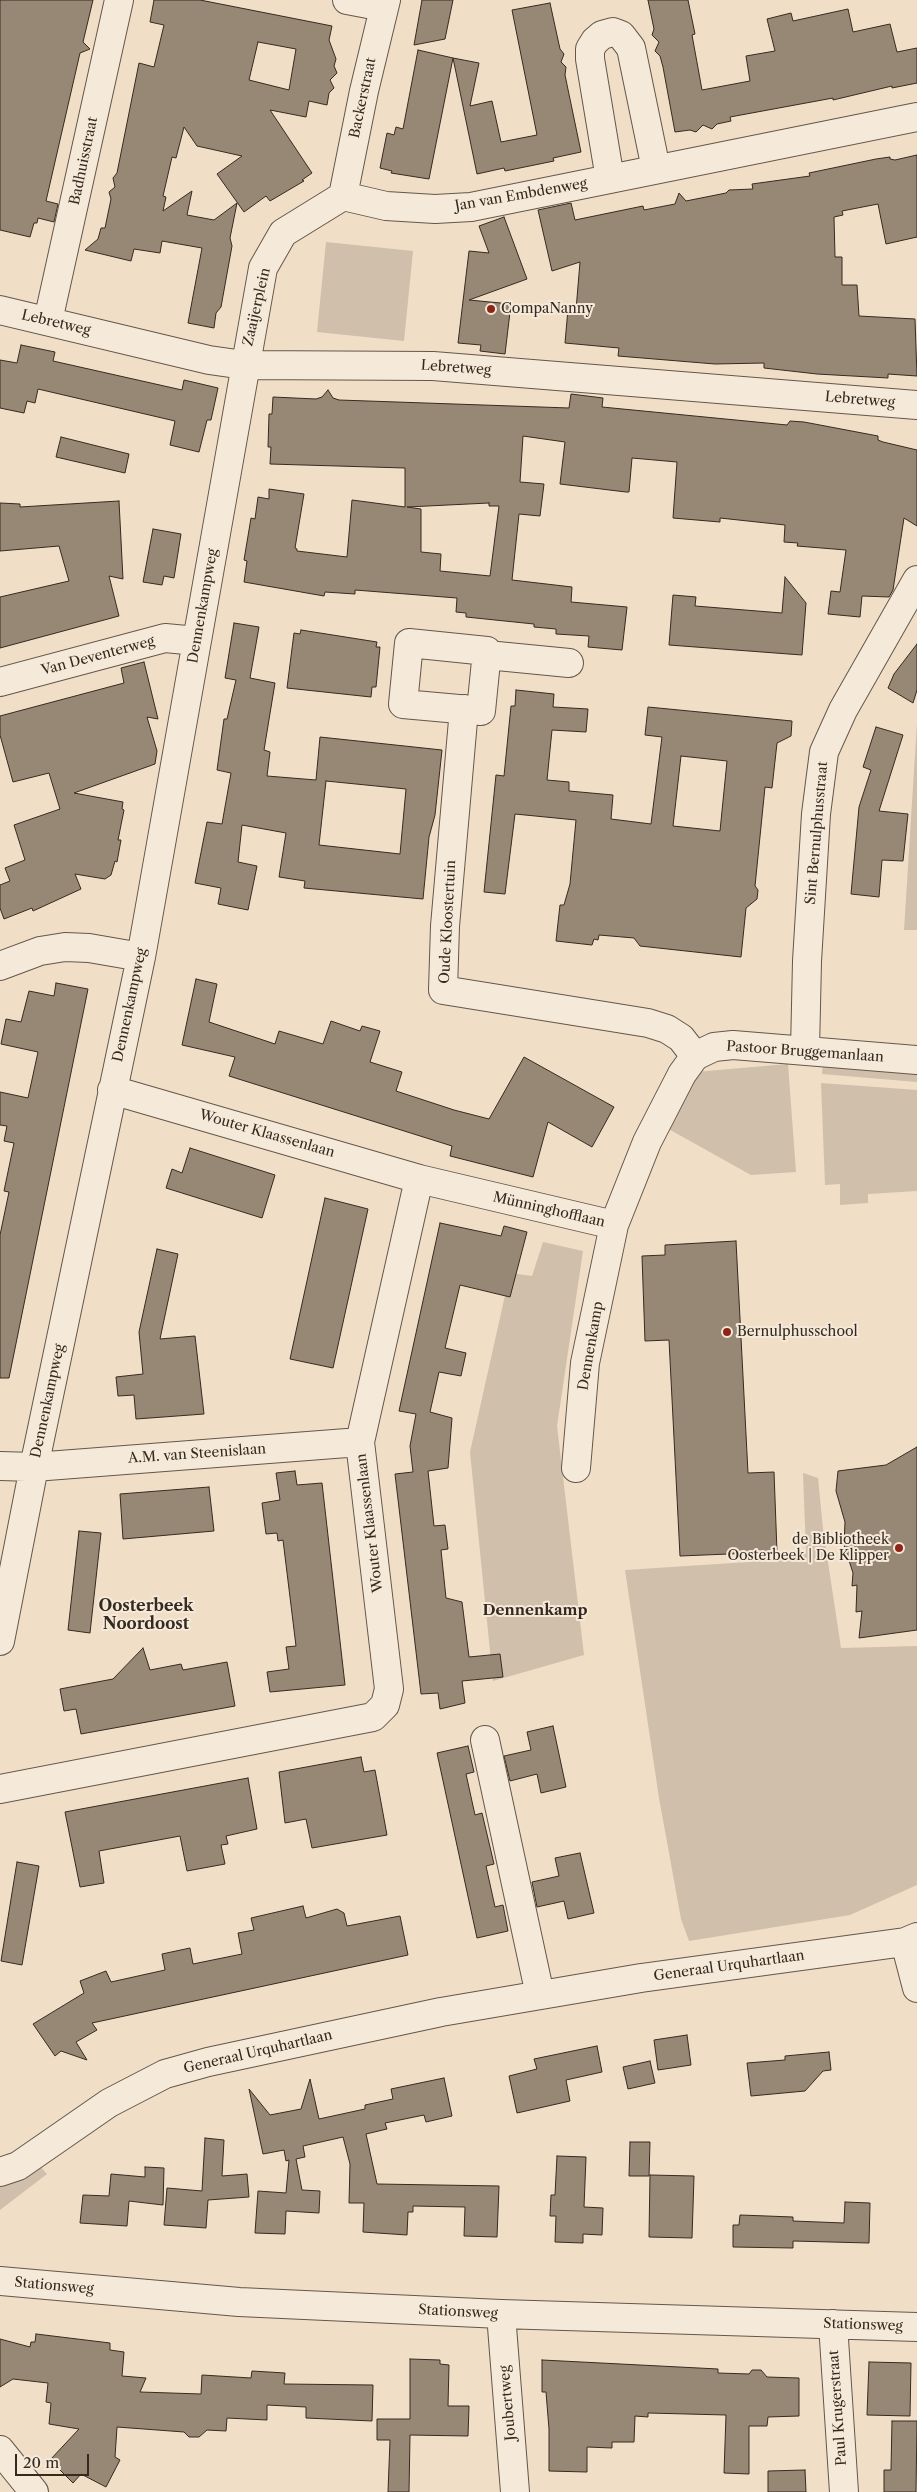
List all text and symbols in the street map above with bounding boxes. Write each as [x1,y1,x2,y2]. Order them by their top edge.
street label: Backerstraat [346,56,380,140]
street label: Badhuisstraat [66,115,102,207]
street label: Jan van Embdenweg [454,175,588,215]
street label: Zaaijerplein [240,266,274,348]
place label: CompaNanny [501,301,593,317]
marker: CompaNanny [485,303,497,315]
street label: Lebretweg [20,307,92,339]
street label: Lebretweg [420,357,492,379]
street label: Lebretweg [824,389,896,411]
street label: Dennenkampweg [185,547,221,665]
street label: Van Deventerweg [40,633,156,679]
street label: Sint Bernulphusstraat [802,761,832,905]
street label: Oude Kloostertuin [436,860,460,984]
street label: Dennenkampweg [110,946,150,1064]
street label: Pastoor Bruggemanlaan [726,1038,884,1066]
street label: Wouter Klaassenlaan [197,1107,337,1161]
street label: Münninghofflaan [491,1189,607,1231]
street label: Dennenkamp [575,1300,607,1392]
place label: Bernulphusschool [737,1324,858,1340]
marker: Bernulphusschool [721,1326,733,1338]
street label: Dennenkampweg [28,1342,68,1460]
street label: A.M. van Steenislaan [127,1441,267,1467]
street label: Wouter Klaassenlaan [353,1452,387,1594]
place label: de Bibliotheek Oosterbeek | De Klipper [727,1532,889,1564]
marker: de Bibliotheek Oosterbeek | De Klipper [893,1542,905,1554]
district label: Oosterbeek Noordoost [98,1596,194,1634]
district label: Dennenkamp [482,1602,588,1620]
street label: Generaal Urquhartlaan [653,1947,805,1985]
street label: Generaal Urquhartlaan [182,2027,334,2077]
street label: Stationsweg [14,2274,94,2298]
street label: Stationsweg [418,2302,498,2322]
street label: Stationsweg [823,2315,903,2335]
street label: Paul Krugerstraat [826,2350,850,2466]
street label: Joubertweg [496,2365,520,2441]
scale bar [18,2444,91,2476]
text: 20 m [23,2453,59,2472]

